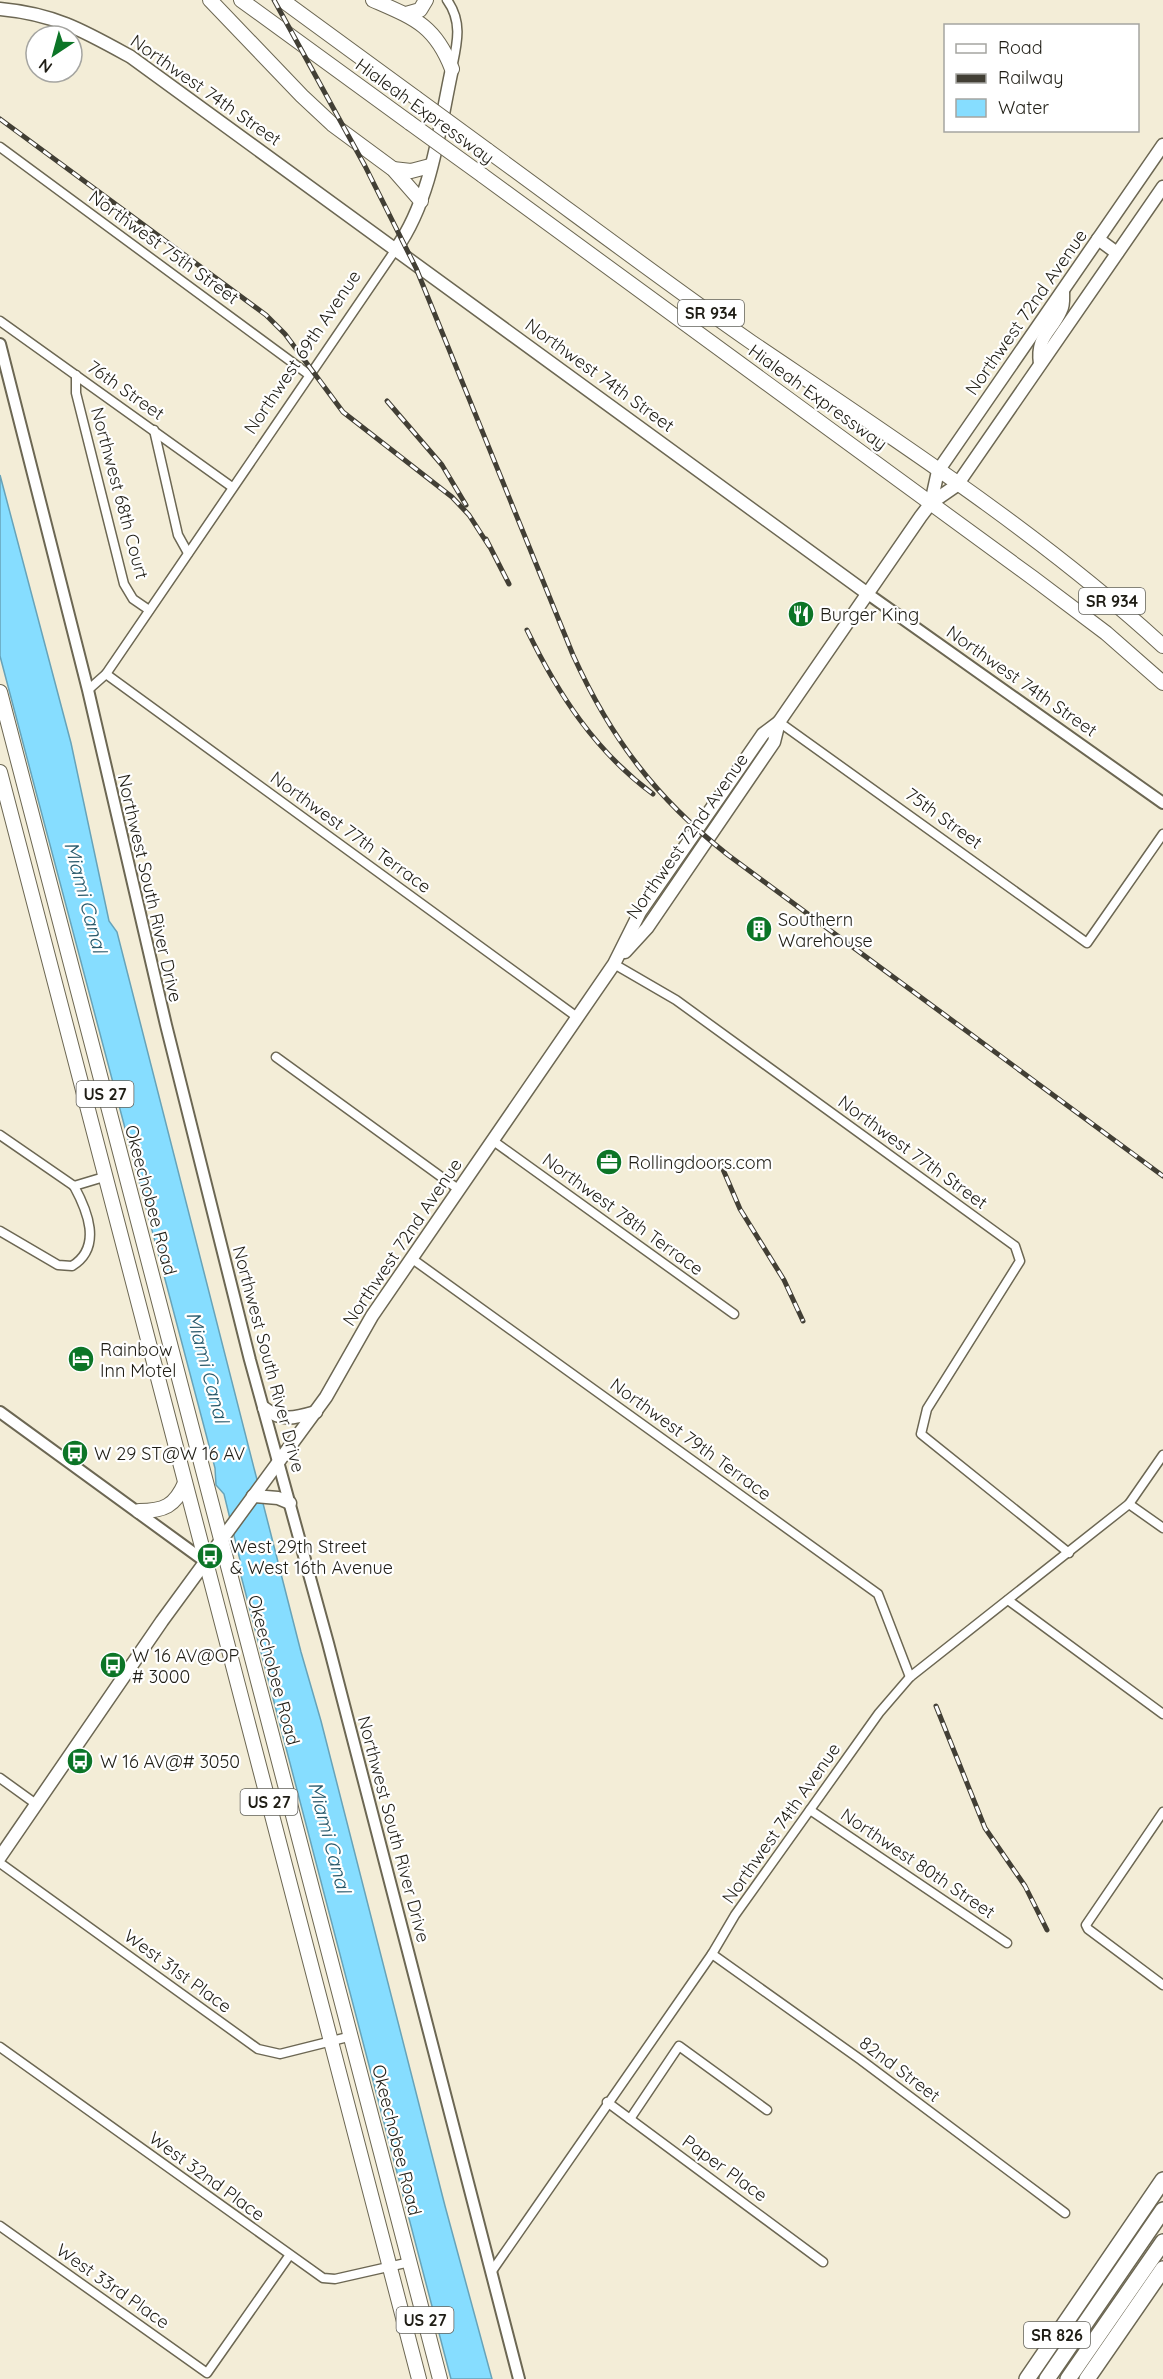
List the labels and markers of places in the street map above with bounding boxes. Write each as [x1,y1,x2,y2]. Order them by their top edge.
restaurant icon: Burger King [786,599,816,629]
place label: Burger King [820,603,919,626]
place label: Southern Warehouse [778,908,873,952]
building icon: Southern Warehouse [744,914,774,944]
office icon: Rollingdoors.com [594,1147,624,1177]
place label: Rollingdoors.com [628,1151,772,1174]
place label: Rainbow Inn Motel [100,1338,176,1382]
hotel icon: Rainbow Inn Motel [66,1344,96,1374]
bus stop icon: W 29 ST@W 16 AV [60,1438,90,1468]
place label: W 29 ST@W 16 AV [94,1442,245,1465]
place label: West 29th Street & West 16th Avenue [230,1535,393,1579]
bus stop icon: West 29th Street & West 16th Avenue [195,1541,225,1571]
place label: W 16 AV@OP # 3000 [132,1644,239,1688]
bus stop icon: W 16 AV@OP # 3000 [98,1650,128,1680]
bus stop icon: W 16 AV@# 3050 [65,1746,95,1776]
place label: W 16 AV@# 3050 [100,1750,240,1773]

